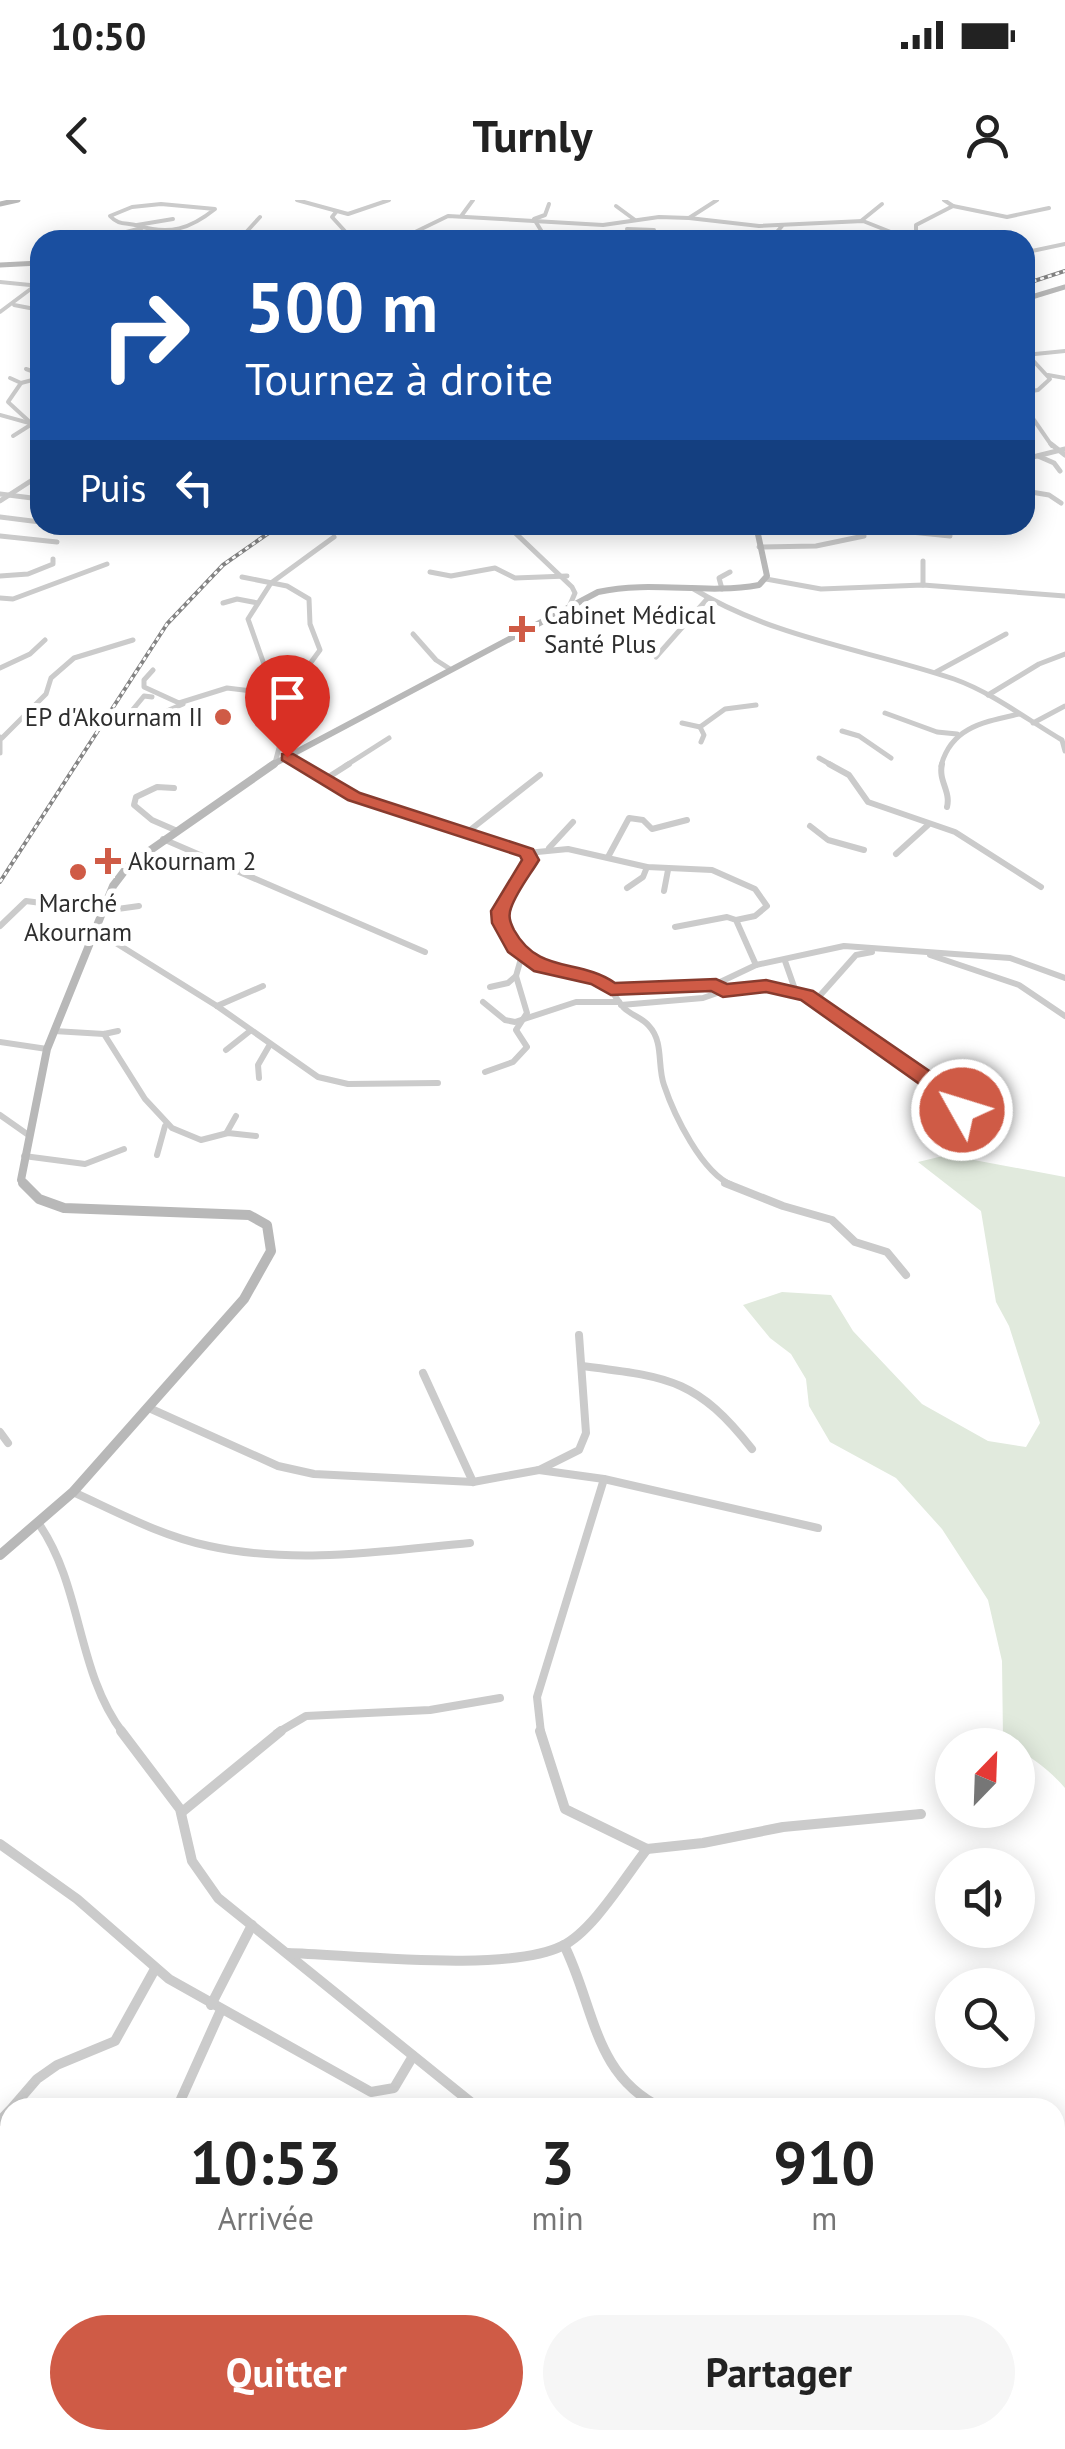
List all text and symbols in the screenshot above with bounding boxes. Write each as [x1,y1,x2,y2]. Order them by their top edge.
text: 10:50 [50,11,146,60]
text: Turnly [472,106,593,164]
icon: back [50,108,105,163]
icon: person [960,108,1015,163]
text: 500 m [245,261,438,351]
icon: right [80,270,210,400]
text: Tournez à droite [245,349,553,407]
icon: left [167,460,222,515]
text: Puis [80,463,147,512]
place label: Cabinet Médical Santé Plus [544,599,716,660]
marker: Cabinet Médical Santé Plus [509,616,535,642]
pin [245,655,330,758]
icon: arrive [260,670,315,725]
place label: EP d'Akournam II [25,701,203,733]
marker: EP d'Akournam II [212,706,234,728]
place label: Akournam 2 [128,845,256,877]
marker: Akournam 2 [97,850,119,872]
marker: Marché Akournam [67,861,89,883]
place label: Marché Akournam [24,887,132,948]
position arrow [910,1058,1014,1162]
north arrow [935,1728,1035,1828]
map controls [935,1728,1035,2068]
button: sound [935,1848,1035,1948]
button: search [935,1968,1035,2068]
text: 10:53 [190,2123,342,2201]
text: 3 [541,2123,575,2201]
text: 910 [773,2123,875,2201]
text: Arrivée [218,2197,314,2239]
text: min [532,2197,584,2239]
text: m [811,2197,837,2239]
button: Quitter [50,2315,523,2430]
button: Partager [543,2315,1015,2430]

